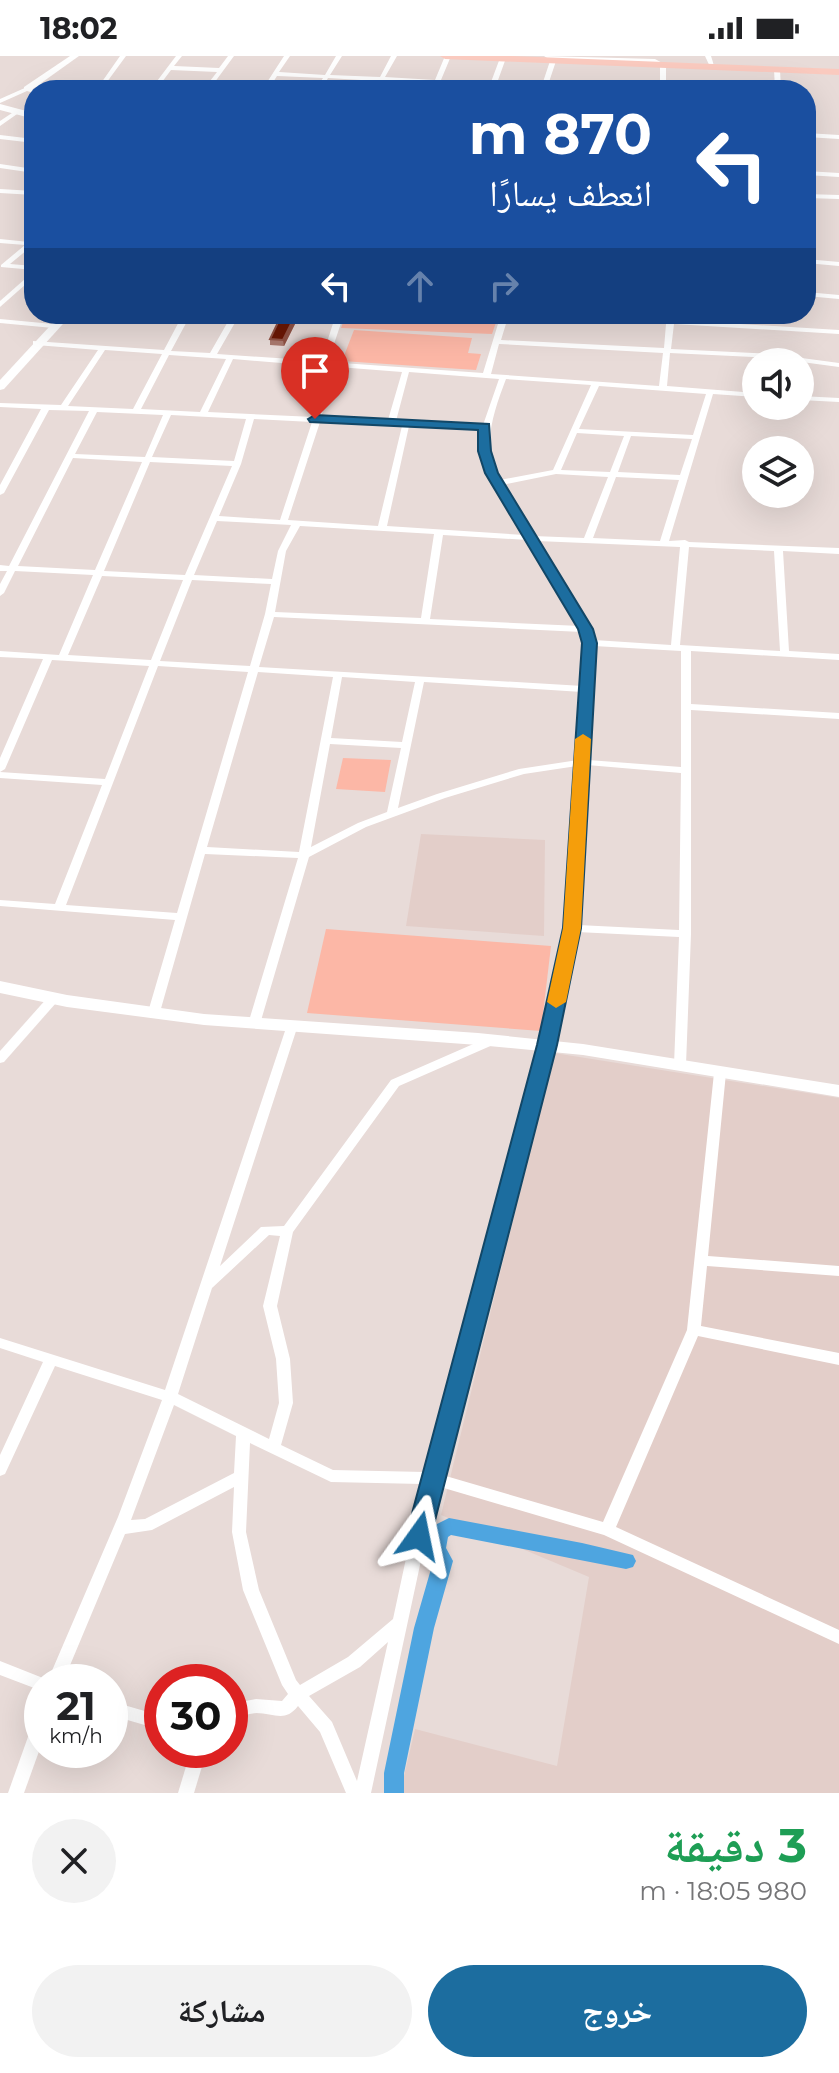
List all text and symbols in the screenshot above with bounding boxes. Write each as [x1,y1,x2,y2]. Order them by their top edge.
text: 18:02 [40,10,117,47]
text: 870 m [469,100,652,168]
icon: left [680,112,784,216]
text: انعطف يسارًا [489,171,652,215]
icon: left [314,264,358,308]
icon: ahead [398,264,442,308]
icon: right [482,264,526,308]
pin [281,337,349,419]
map controls [742,348,814,508]
button: sound [742,348,814,420]
icon: arrive [293,349,337,393]
button: layers [742,436,814,508]
position arrow [377,1494,461,1578]
speed limit sign: 30 [144,1664,248,1768]
text: 21 [56,1681,96,1730]
text: km/h [49,1724,103,1748]
text: 3 دقيقة [664,1816,807,1874]
button: close [32,1819,116,1903]
text: 980 m · 18:05 [639,1875,807,1907]
button: مشاركة [32,1965,412,2057]
button: خروج [428,1965,807,2057]

